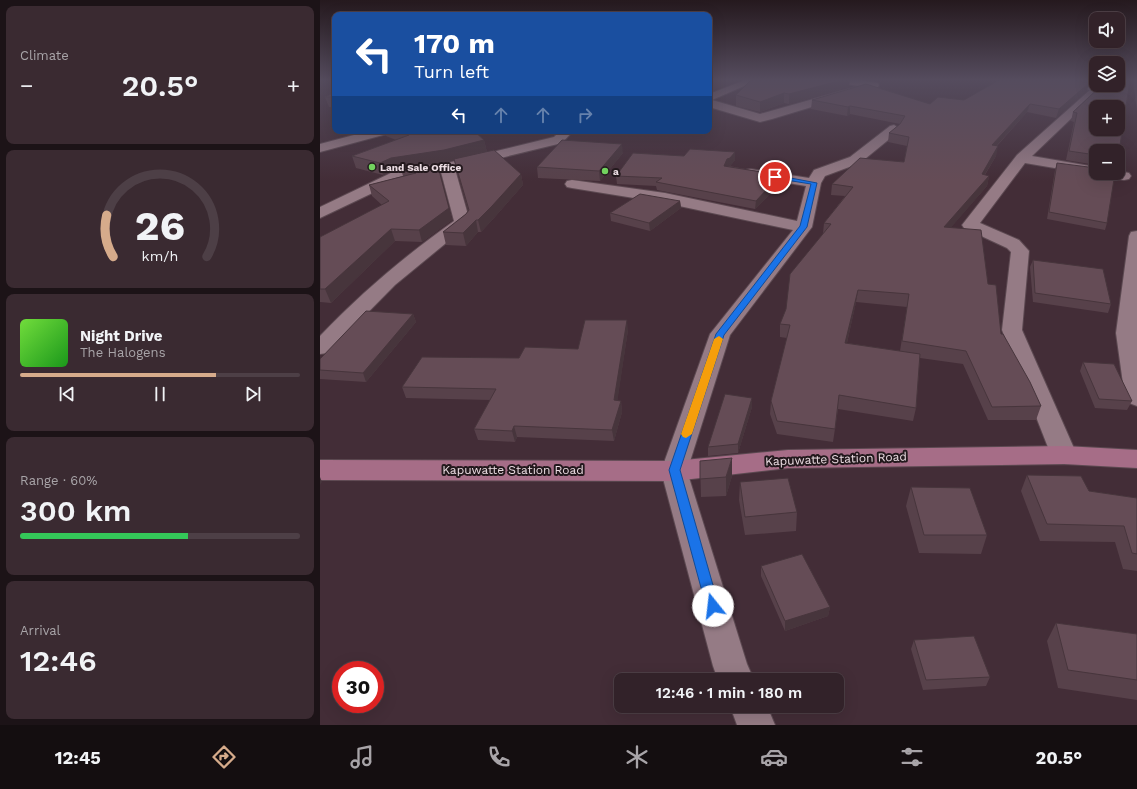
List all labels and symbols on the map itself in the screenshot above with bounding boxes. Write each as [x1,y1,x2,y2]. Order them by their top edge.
pin [758,160,792,194]
marker: Land Sale Office [367,162,377,172]
place label: Land Sale Office [380,162,461,173]
marker: a [600,166,610,176]
place label: a [613,166,619,177]
street label: Kapuwatte Station Road [765,450,907,468]
street label: Kapuwatte Station Road [442,463,584,477]
position arrow [692,585,734,627]
speed limit sign: 30 [332,661,384,713]

